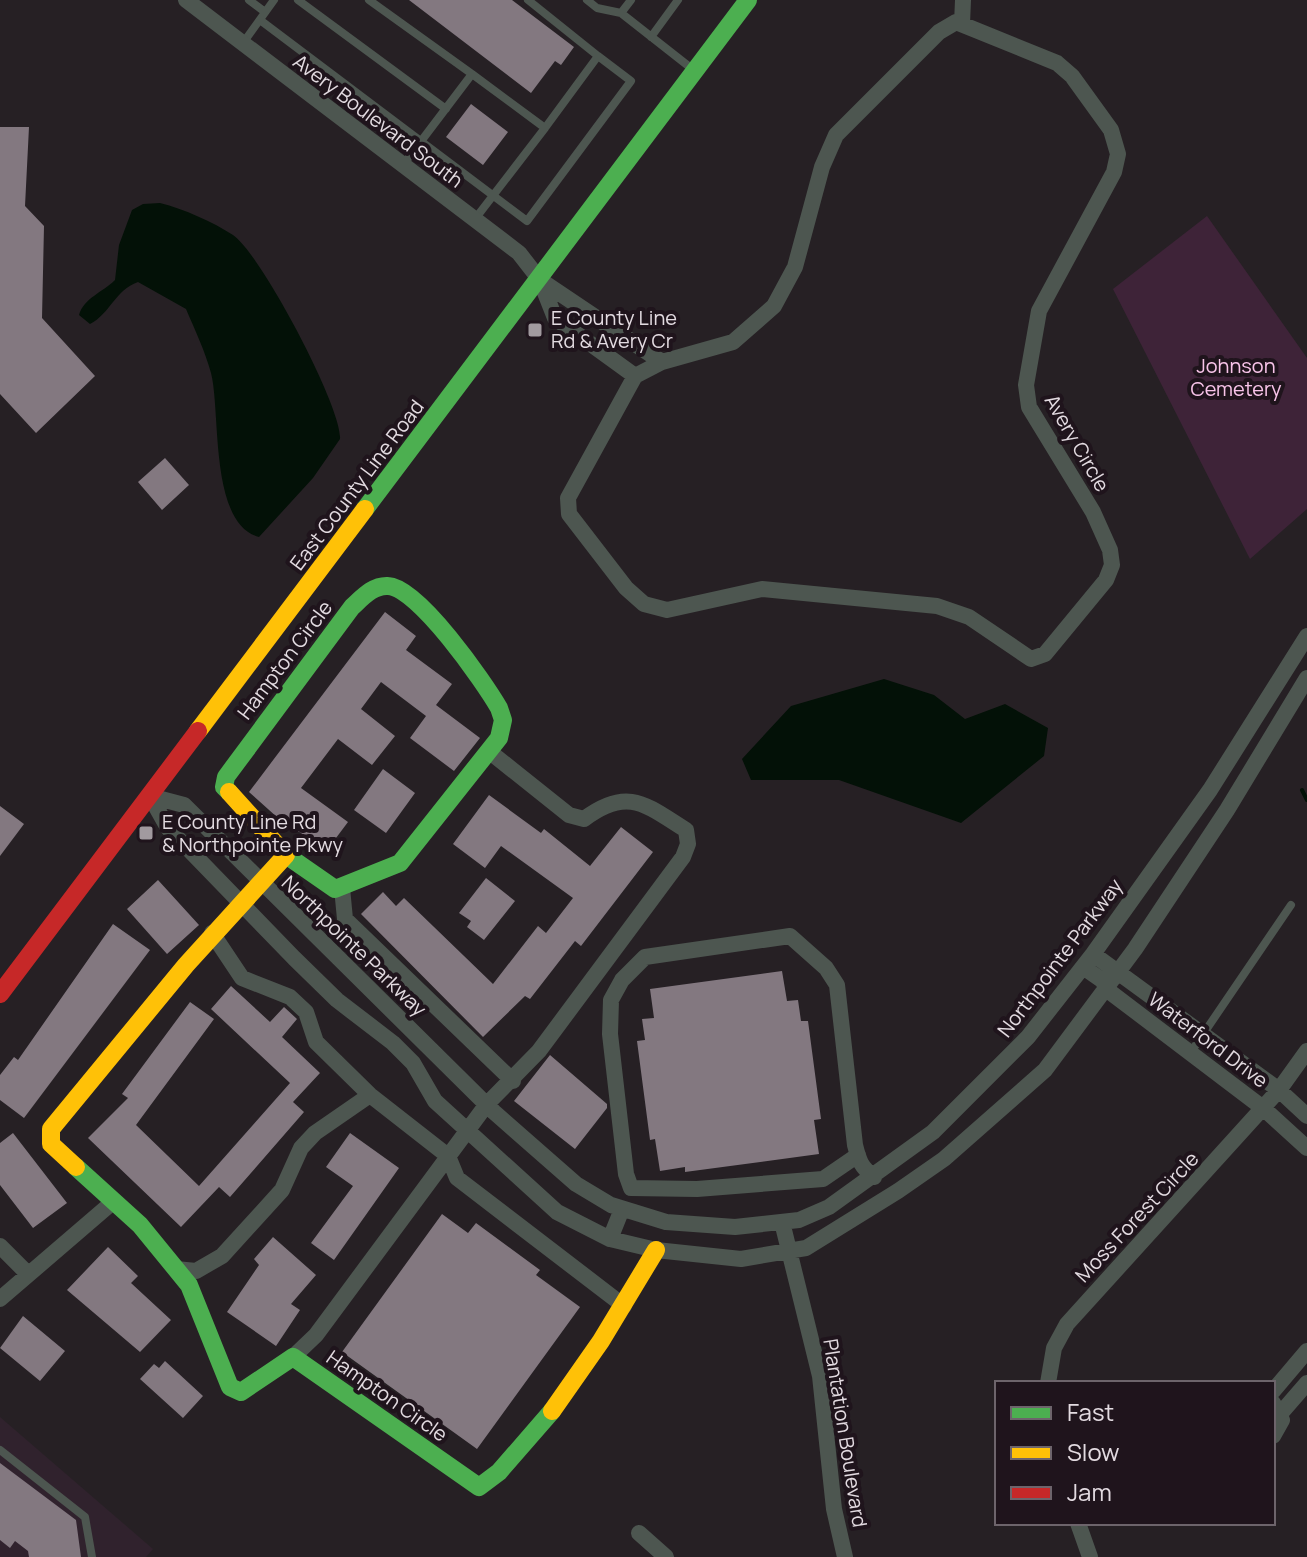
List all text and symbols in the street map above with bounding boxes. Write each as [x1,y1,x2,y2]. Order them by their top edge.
street label: Avery Boulevard South [288,48,469,193]
place label: E County Line Rd & Avery Cr [551,304,677,354]
marker: E County Line Rd & Avery Cr [526,321,544,339]
park label: Johnson Cemetery [1190,352,1282,402]
street label: Avery Circle [1039,389,1116,496]
street label: East County Line Road [284,394,430,575]
street label: Hampton Circle [231,595,338,725]
place label: E County Line Rd & Northpointe Pkwy [162,808,343,858]
marker: E County Line Rd & Northpointe Pkwy [137,824,155,842]
street label: Northpointe Parkway [276,869,433,1022]
street label: Northpointe Parkway [991,873,1128,1042]
street label: Waterford Drive [1143,986,1274,1094]
street label: Moss Forest Circle [1069,1145,1204,1288]
street label: Plantation Boulevard [817,1337,874,1529]
street label: Hampton Circle [321,1344,453,1447]
legend [995,1381,1275,1525]
text: Fast [1067,1395,1114,1428]
text: Slow [1067,1435,1120,1468]
text: Jam [1067,1475,1112,1508]

